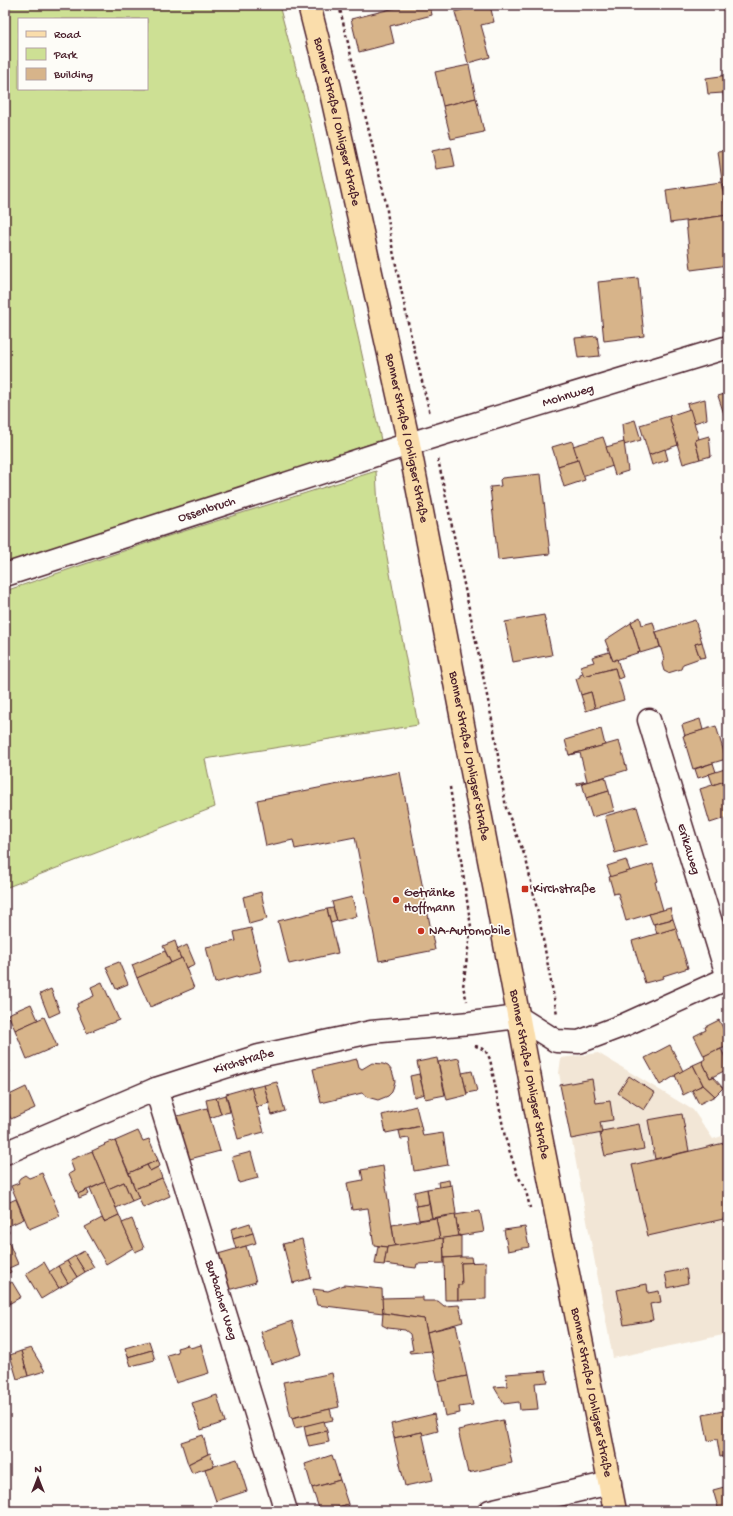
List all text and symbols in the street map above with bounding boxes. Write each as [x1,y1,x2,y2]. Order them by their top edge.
legend [18,18,148,90]
text: Road [54,29,81,43]
street label: Bonner Straße / Ohligser Straße [310,35,363,208]
text: Park [53,49,79,63]
text: Building [53,69,93,83]
street label: Bonner Straße / Ohligser Straße [381,351,432,524]
street label: Mohnweg [540,381,596,411]
street label: Ossenbruch [176,493,237,526]
street label: Bonner Straße / Ohligser Straße [445,669,493,842]
street label: Erikaweg [674,822,703,877]
place label: Kirchstraße [533,882,596,897]
marker: Kirchstraße [520,884,530,894]
place label: Getränke Hoffmann [404,886,456,916]
marker: Getränke Hoffmann [391,895,401,905]
place label: NA-Automobile [429,924,511,939]
marker: NA-Automobile [416,926,426,936]
street label: Bonner Straße / Ohligser Straße [506,987,553,1161]
street label: Kirchstraße [212,1045,276,1078]
street label: Burbacher Weg [201,1258,240,1342]
street label: Bonner Straße / Ohligser Straße [567,1305,616,1479]
north arrow [18,1458,58,1498]
text: N [34,1464,42,1476]

